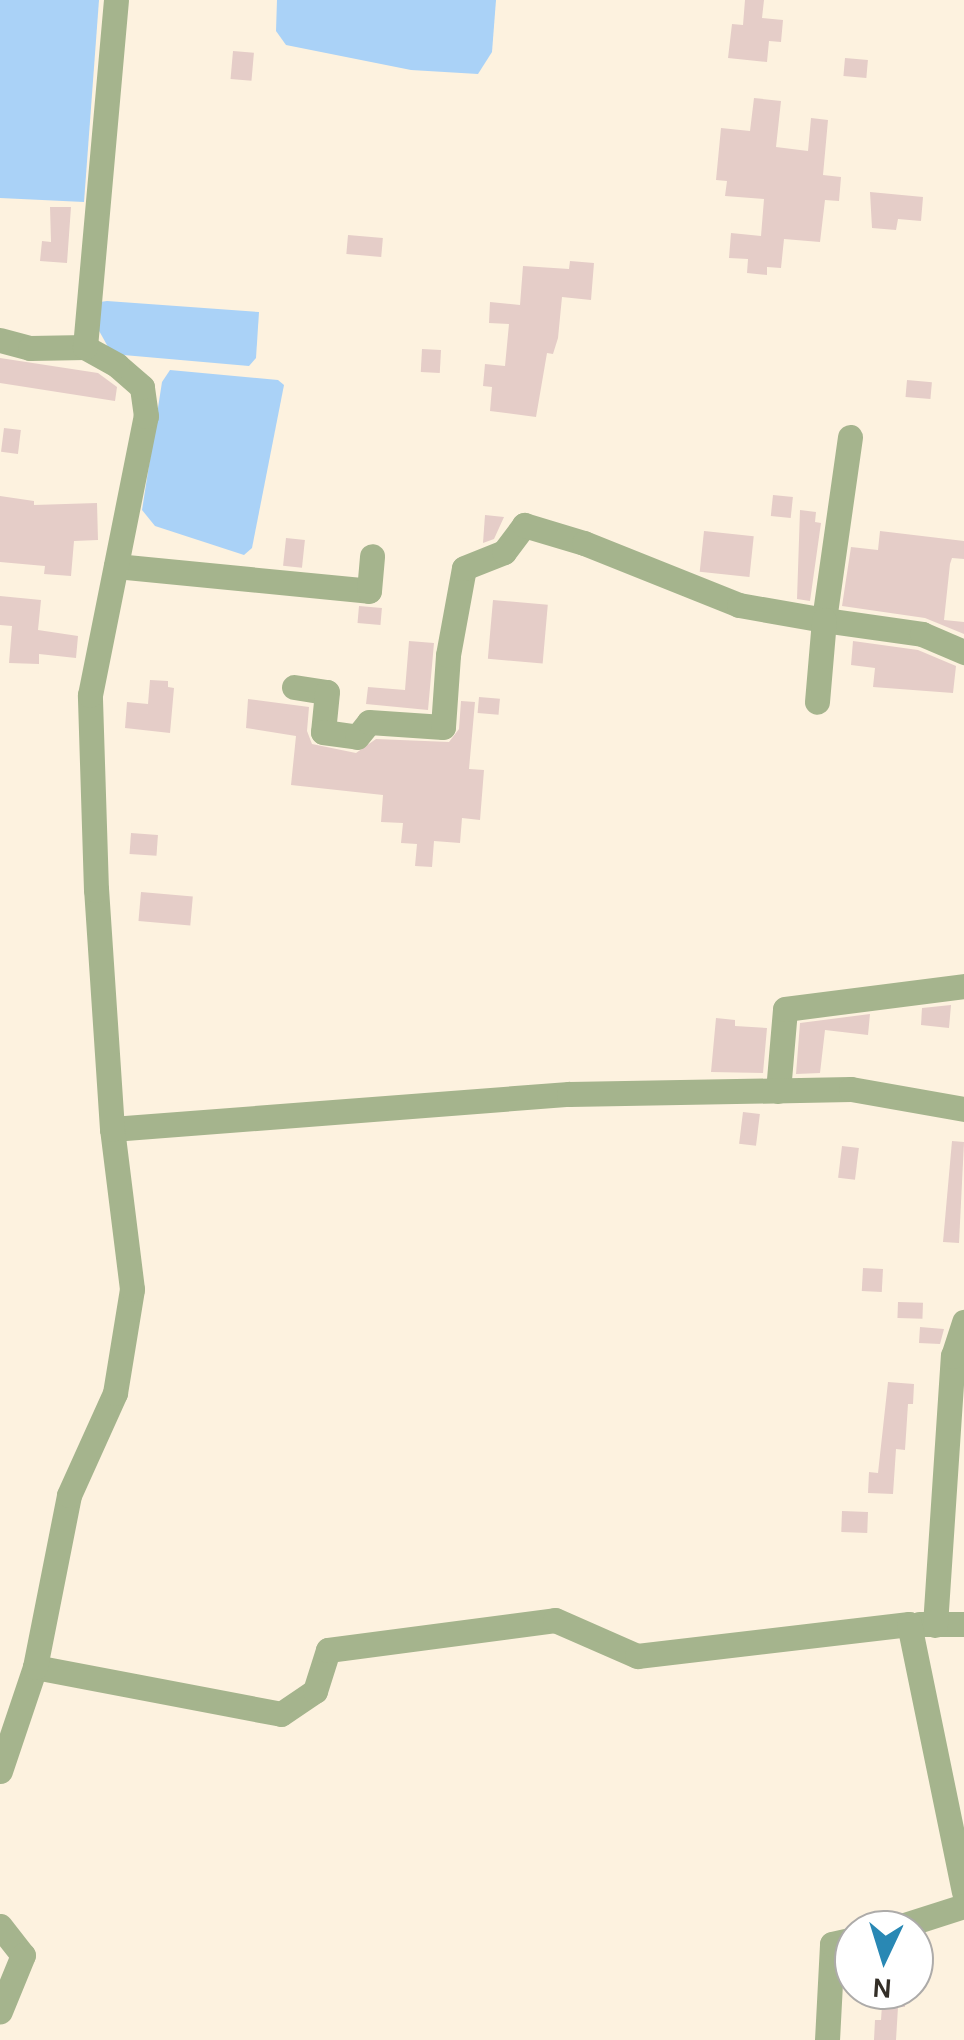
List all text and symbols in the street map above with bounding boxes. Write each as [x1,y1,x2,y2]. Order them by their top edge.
north arrow [834,1910,934,2010]
text: N [871,1971,893,2006]

